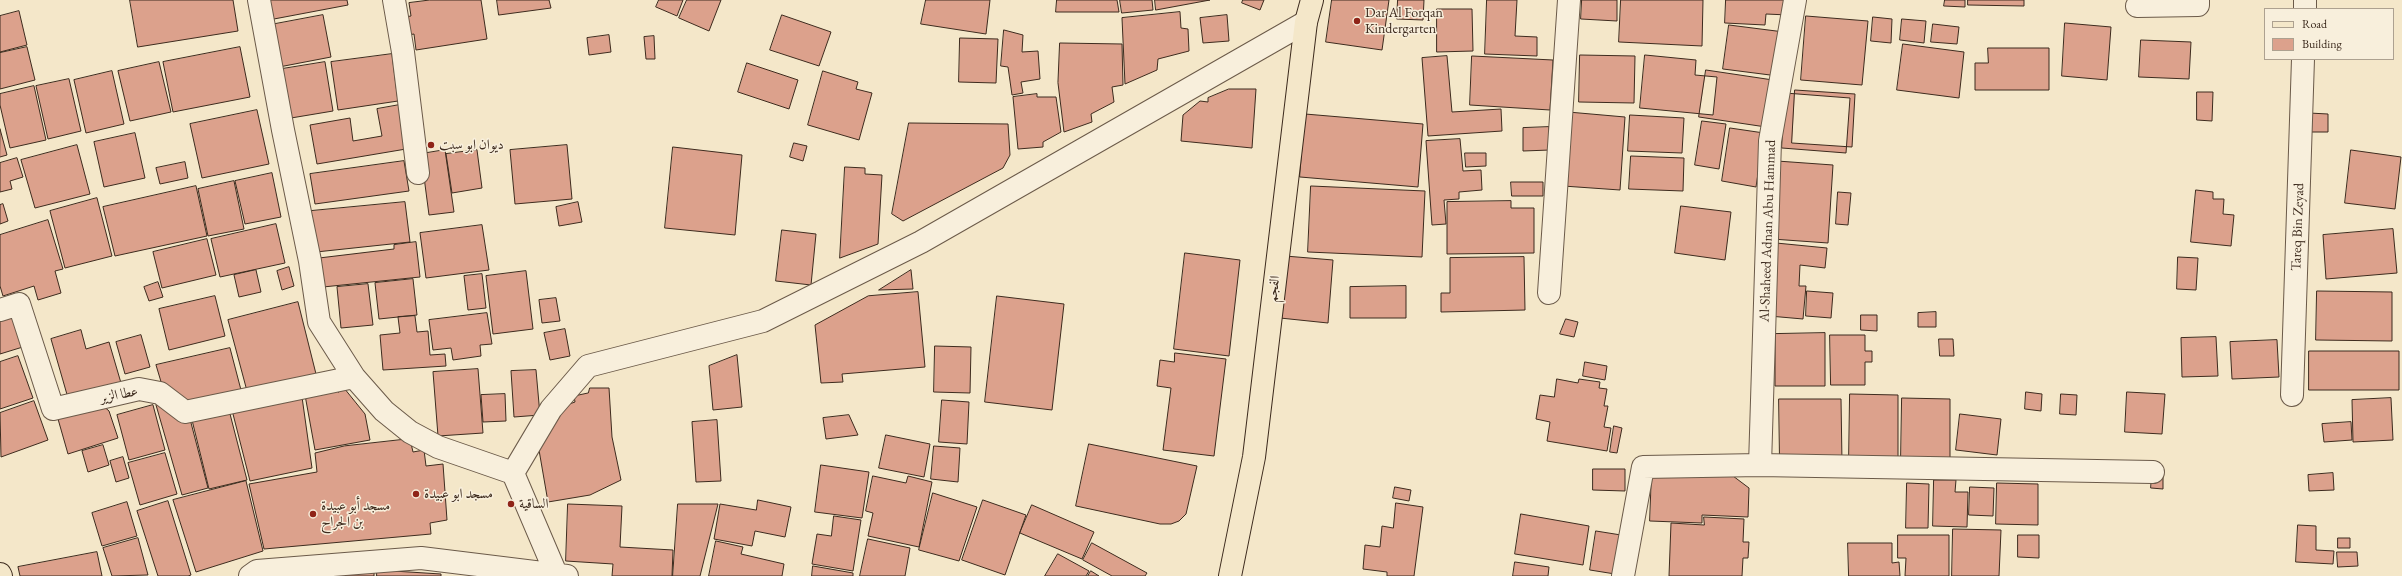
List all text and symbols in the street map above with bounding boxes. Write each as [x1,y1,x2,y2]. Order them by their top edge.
place label: Dar Al Forqan Kindergarten [1365,5,1443,38]
legend [2264,8,2394,60]
marker: Dar Al Forqan Kindergarten [1352,16,1362,26]
text: Road [2302,16,2327,32]
text: Building [2302,36,2342,52]
place label: ديوان ابو سبت [439,137,504,153]
marker: ديوان ابو سبت [426,140,436,150]
street label: Al-Shaheed Adnan Abu Hammad [1756,140,1780,322]
street label: Tareq Bin Zeyad [2288,183,2308,271]
street label: الفجم [1264,275,1284,303]
street label: عطا الزير [99,383,139,407]
place label: مسجد ابو عبيدة [424,486,493,502]
marker: مسجد ابو عبيدة [411,489,421,499]
place label: الساقية [519,496,548,512]
place label: مسجد أبو عبيدة بن الجراح [321,498,390,530]
marker: الساقية [506,499,516,509]
marker: مسجد أبو عبيدة بن الجراح [308,509,318,519]

